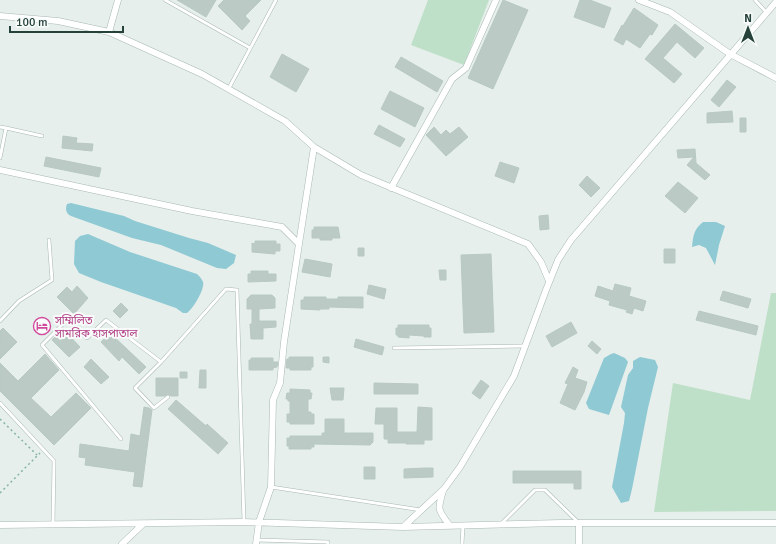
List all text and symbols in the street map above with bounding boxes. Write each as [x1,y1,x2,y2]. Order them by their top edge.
scale bar [10,8,123,34]
north arrow [728,8,768,48]
text: N [744,12,752,25]
text: 100 m [16,15,48,30]
place label: সম্মিলিত সামরিক হাসপাতাল [54,314,138,340]
hotel icon: সম্মিলিত সামরিক হাসপাতাল [32,316,52,336]

